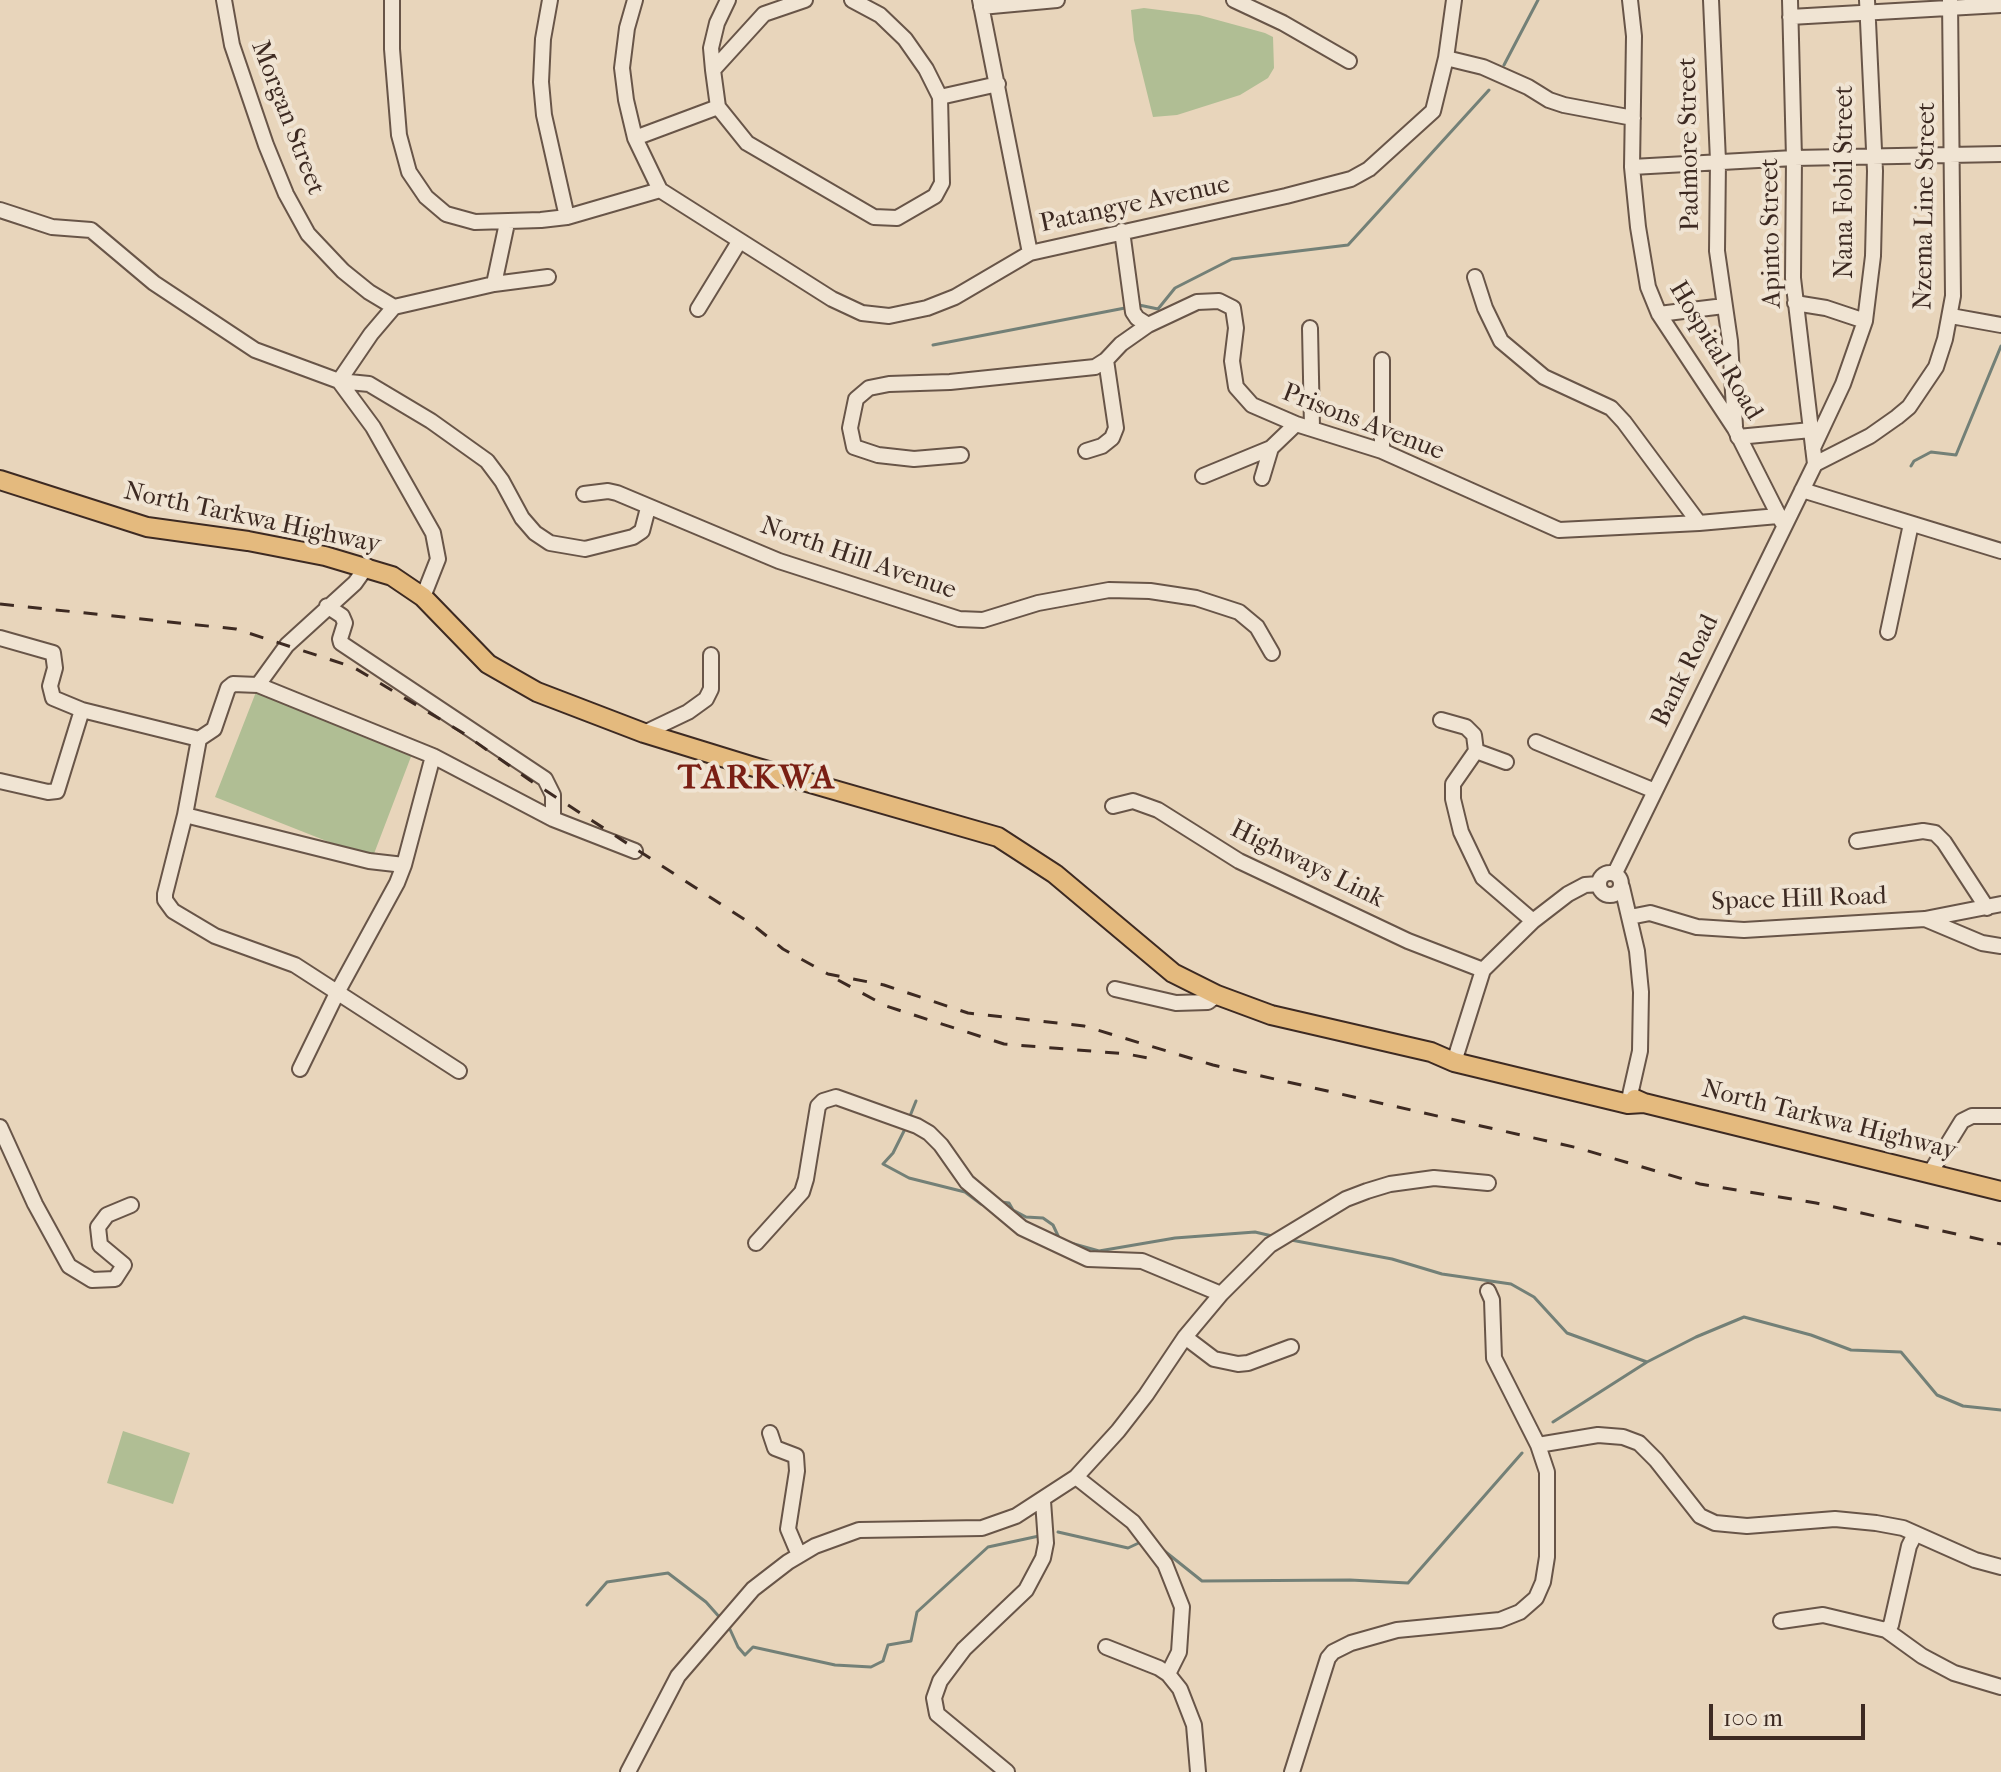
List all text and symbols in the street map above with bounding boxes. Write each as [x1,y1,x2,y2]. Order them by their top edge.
street label: Morgan Street [243,36,331,200]
street label: Padmore Street [1673,57,1707,231]
street label: Nana Fobil Street [1830,85,1862,279]
street label: Nzema Line Street [1909,102,1943,310]
street label: Apinto Street [1755,158,1789,308]
street label: Patangye Avenue [1037,170,1233,240]
street label: Hospital Road [1661,276,1769,426]
street label: Prisons Avenue [1277,378,1449,468]
street label: North Tarkwa Highway [121,477,383,561]
street label: North Hill Avenue [756,511,960,607]
street label: Bank Road [1645,610,1727,732]
district label: TARKWA [678,760,836,800]
street label: Highways Link [1225,814,1389,916]
street label: Space Hill Road [1711,881,1887,919]
street label: North Tarkwa Highway [1698,1074,1960,1168]
scale bar [1713,1688,1869,1738]
text: 100 m [1723,1704,1783,1732]

